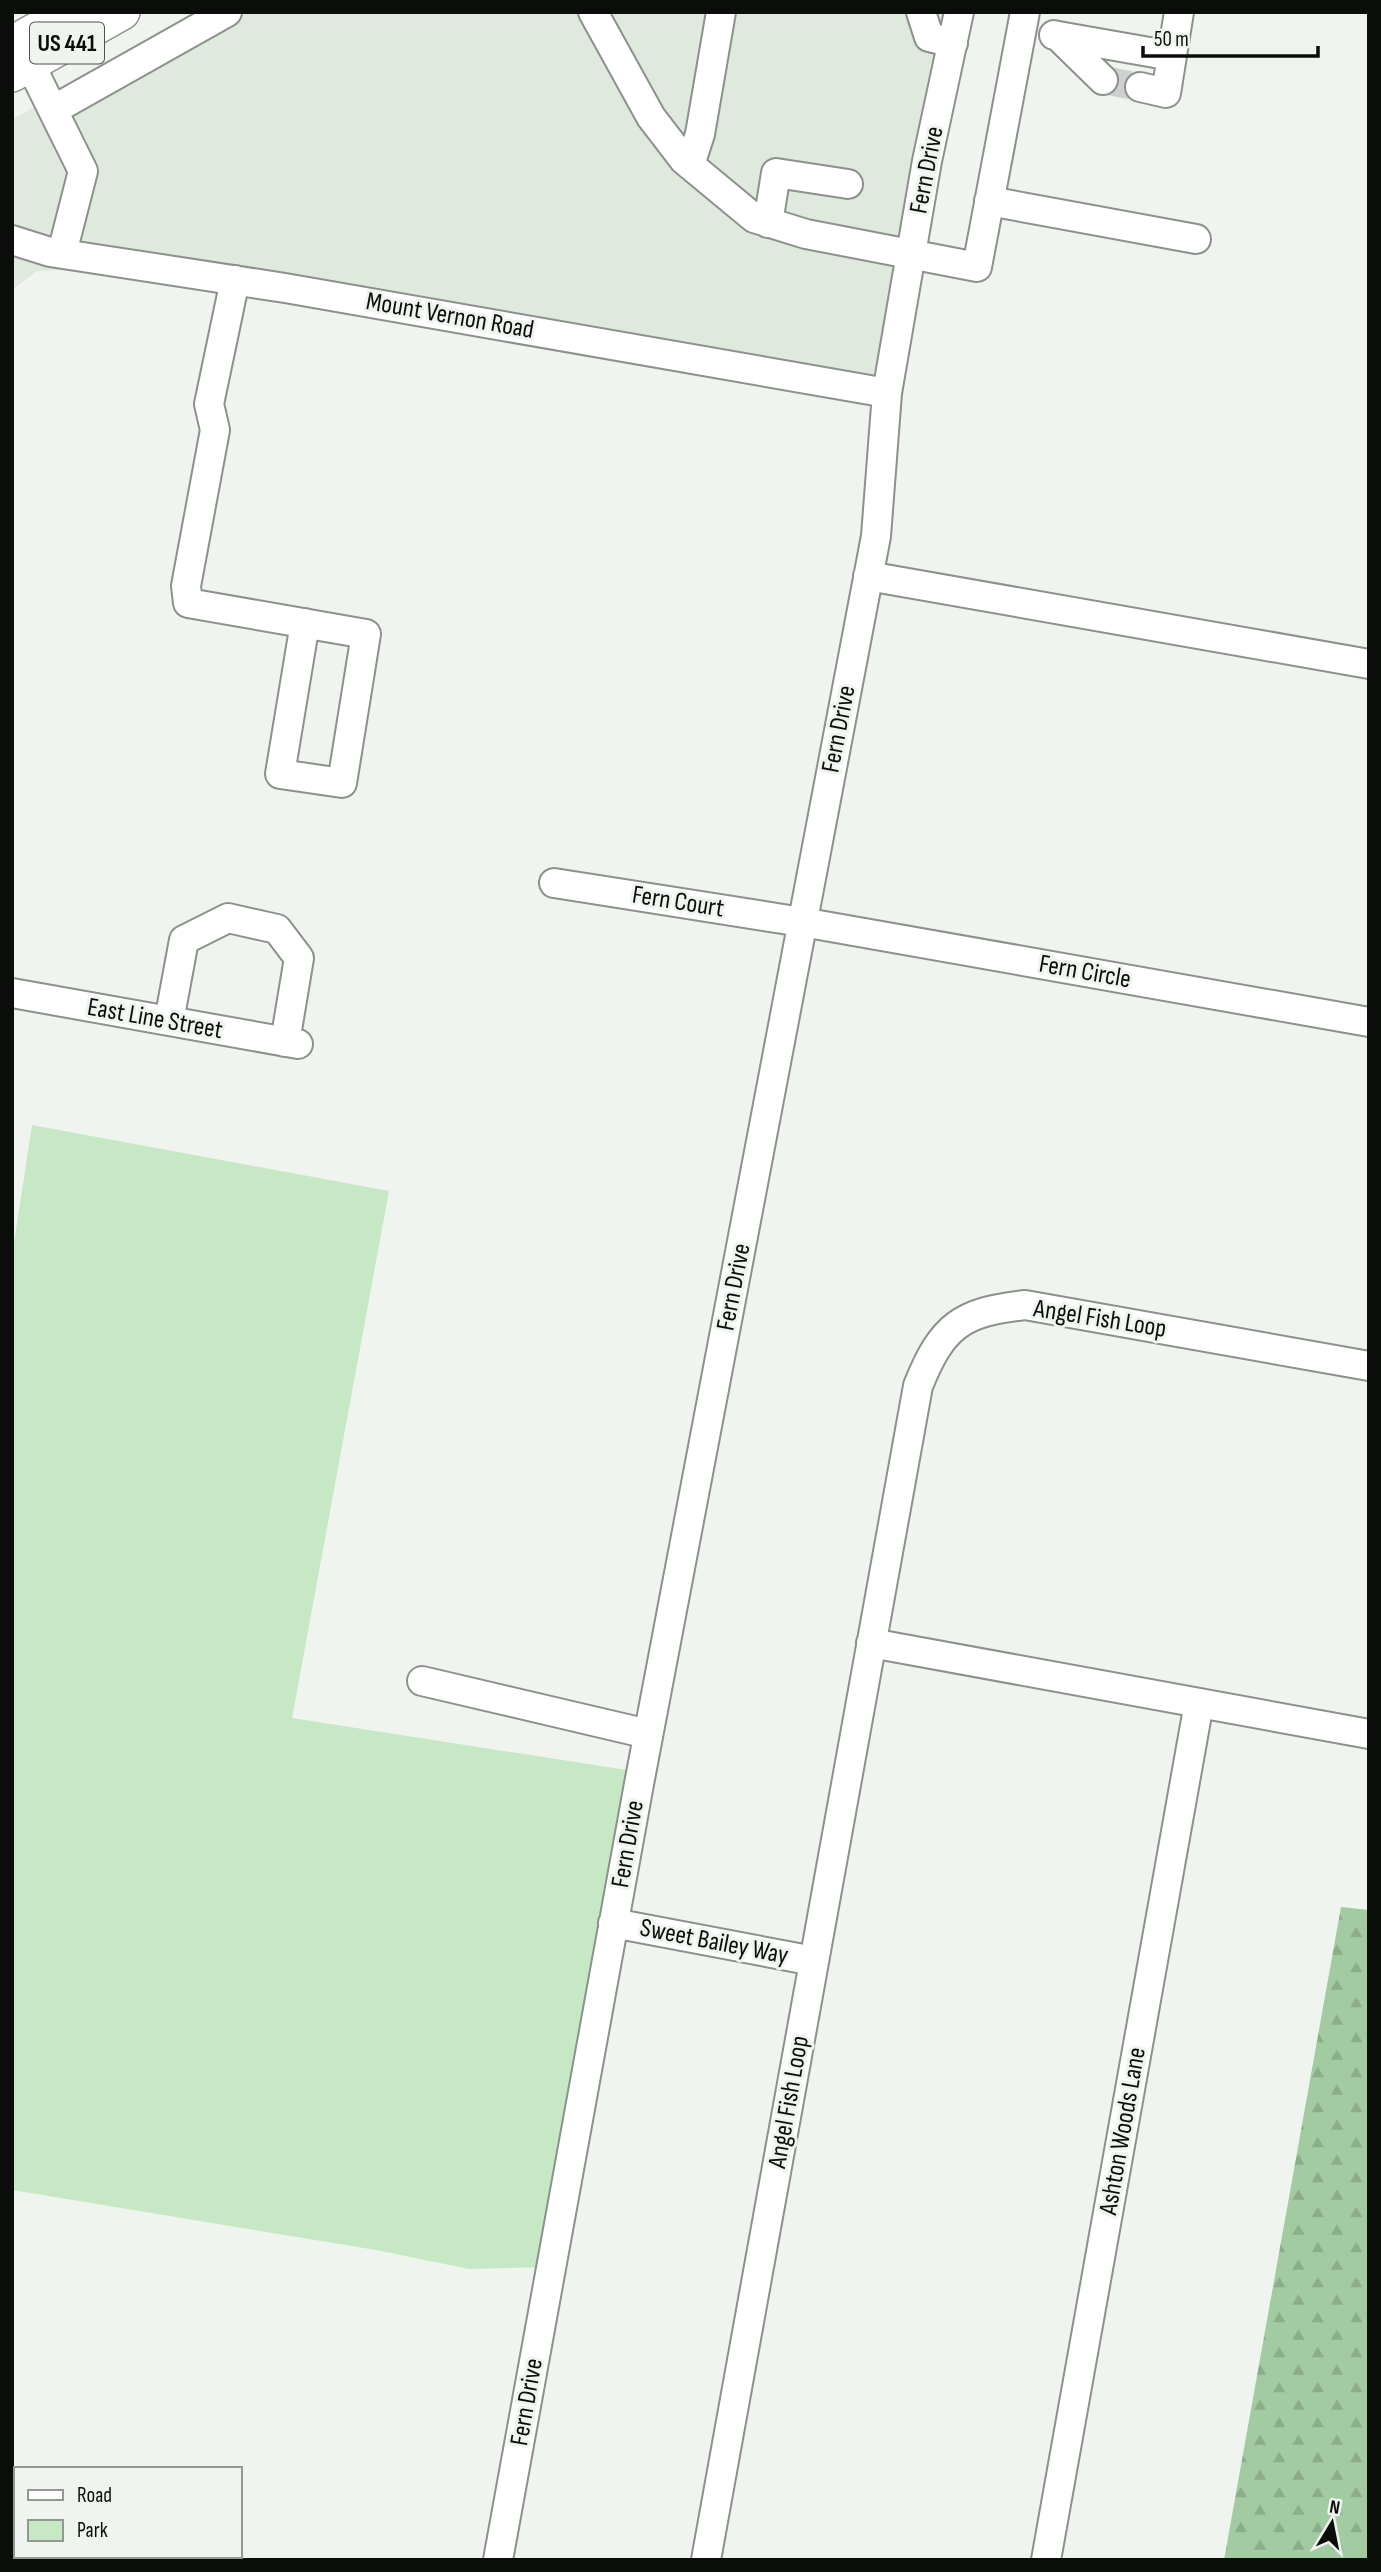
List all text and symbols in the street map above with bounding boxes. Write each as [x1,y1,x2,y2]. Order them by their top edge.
scale bar [1143,14,1318,58]
road number: US 441 [30,23,104,64]
text: 50 m [1154,27,1189,52]
street label: Fern Drive [903,124,951,216]
street label: Mount Vernon Road [364,286,536,346]
street label: Fern Drive [815,683,863,775]
street label: Fern Court [630,879,726,925]
street label: Fern Circle [1037,949,1133,995]
street label: East Line Street [85,992,225,1046]
street label: Fern Drive [710,1241,758,1333]
street label: Angel Fish Loop [1031,1293,1168,1345]
street label: Fern Drive [605,1798,651,1890]
street label: Sweet Bailey Way [637,1912,791,1972]
street label: Angel Fish Loop [762,2033,816,2172]
street label: Ashton Woods Lane [1093,2045,1153,2218]
street label: Fern Drive [504,2356,550,2448]
legend [14,2467,242,2558]
text: Road [77,2483,112,2508]
north arrow [1297,2488,1367,2558]
text: N [1328,2496,1342,2520]
text: Park [77,2518,108,2543]

